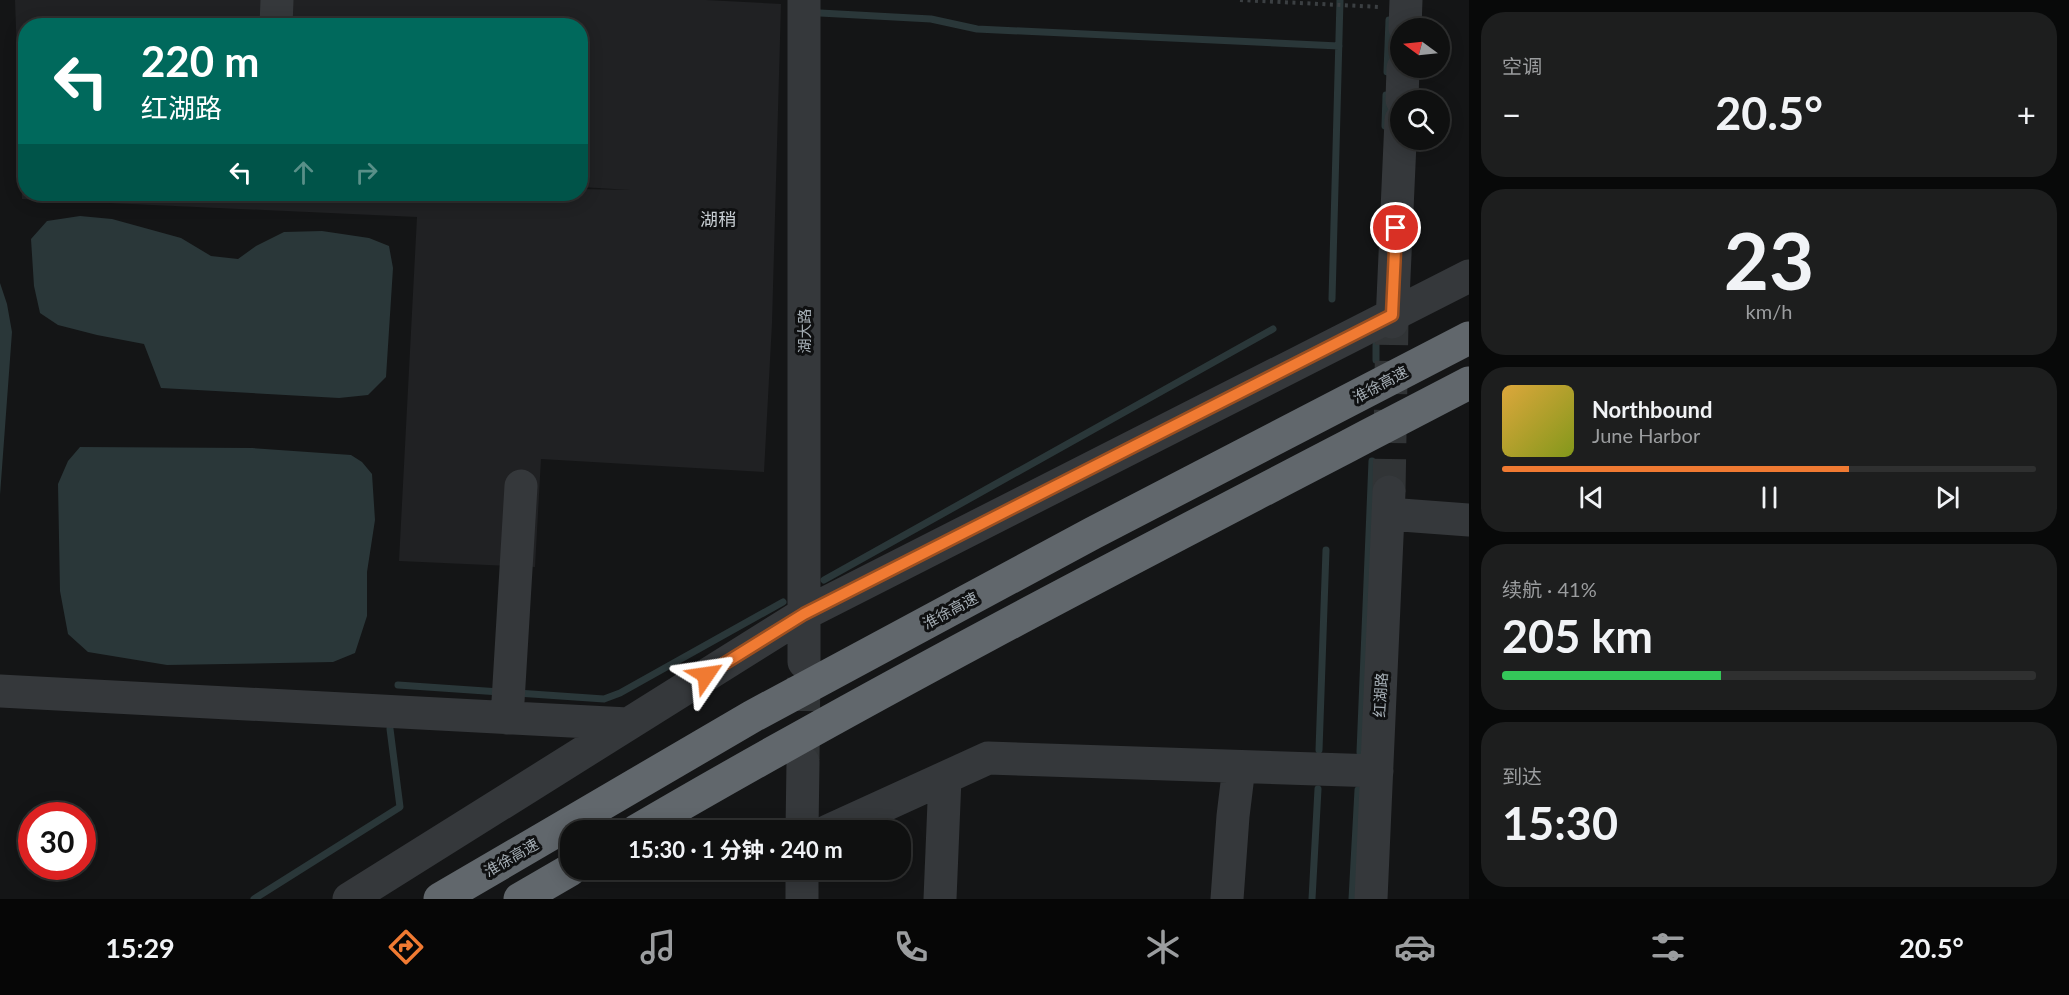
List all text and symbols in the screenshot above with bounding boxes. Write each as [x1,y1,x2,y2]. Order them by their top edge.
north arrow [1390,18,1450,78]
map controls [1390,18,1450,150]
text: 220 m [141,36,259,86]
icon: left [42,42,120,120]
text: 空调 [1502,54,1542,78]
text: 20.5° [1715,86,1823,140]
button: search [1390,90,1450,150]
text: 红湖路 [141,91,222,124]
text: − [1502,94,1521,134]
text: + [2017,94,2036,134]
icon: left [224,156,257,189]
icon: ahead [287,156,320,189]
icon: right [350,156,383,189]
pin [1370,202,1421,253]
district label: 湖稍 [700,208,736,230]
icon: arrive [1379,211,1412,244]
text: 23 [1724,213,1814,307]
text: km/h [1746,299,1792,323]
street label: 湖大路 [795,308,813,354]
street label: 淮徐高速 [1349,362,1411,406]
text: Northbound [1592,396,1712,423]
text: June Harbor [1592,423,1700,447]
icon: previous [1575,481,1608,514]
icon: pause [1753,481,1786,514]
icon: next [1931,481,1964,514]
text: 续航 · 41% [1502,577,1597,601]
street label: 淮徐高速 [919,588,981,632]
text: 205 km [1502,609,1653,663]
position arrow [674,643,738,707]
street label: 红湖路 [1370,672,1390,718]
text: 到达 [1502,764,1542,788]
text: 15:30 [1502,796,1618,850]
speed limit sign: 30 [18,802,96,880]
street label: 淮徐高速 [481,834,541,880]
text: 15:30 · 1 分钟 · 240 m [628,836,843,863]
icon: directions [385,926,427,968]
icon: music [637,926,679,968]
icon: phone [890,926,932,968]
icon: climate [1142,926,1184,968]
icon: car [1394,926,1436,968]
icon: filters [1647,926,1689,968]
text: 15:29 [105,931,175,964]
text: 20.5° [1899,931,1964,964]

